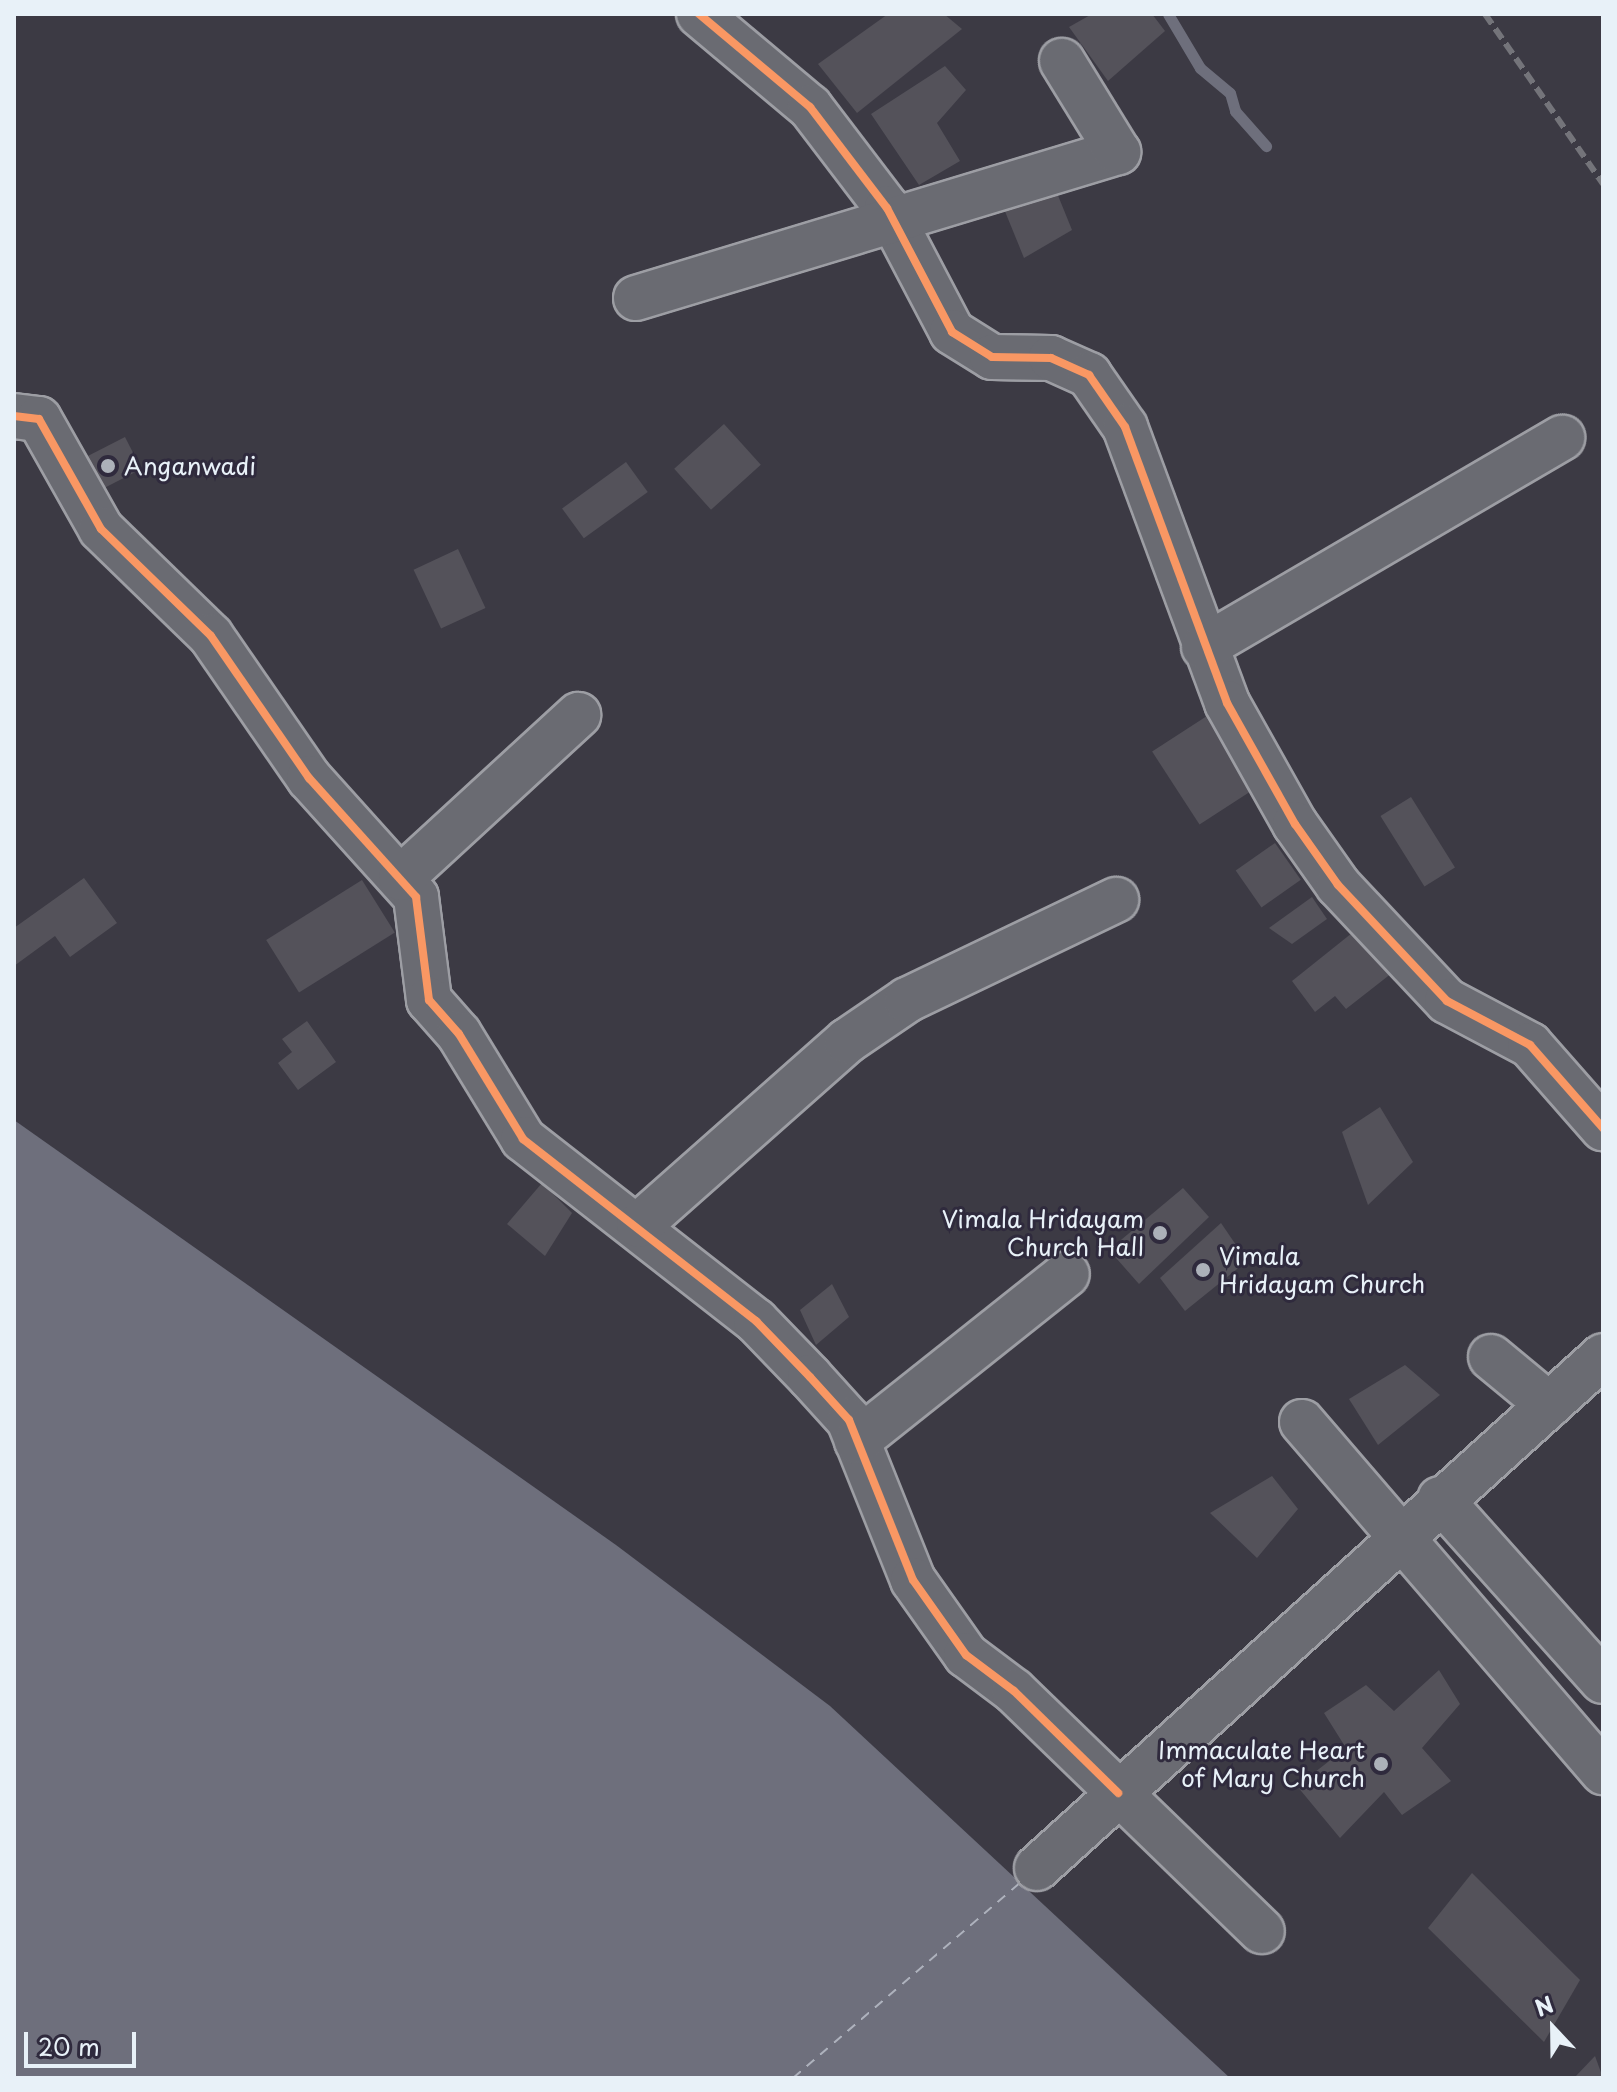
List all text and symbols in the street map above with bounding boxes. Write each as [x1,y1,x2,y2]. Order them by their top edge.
place label: Anganwadi [124,452,256,480]
marker: Anganwadi [99,457,117,475]
place label: Vimala Hridayam Church Hall [940,1205,1144,1261]
marker: Vimala Hridayam Church Hall [1151,1224,1169,1242]
place label: Vimala Hridayam Church [1219,1242,1424,1298]
marker: Vimala Hridayam Church [1194,1261,1212,1279]
place label: Immaculate Heart of Mary Church [1155,1736,1365,1792]
marker: Immaculate Heart of Mary Church [1372,1755,1390,1773]
text: N [1530,1987,1558,2024]
north arrow [1513,1988,1593,2068]
scale bar [28,2016,140,2066]
text: 20 m [38,2028,100,2064]

